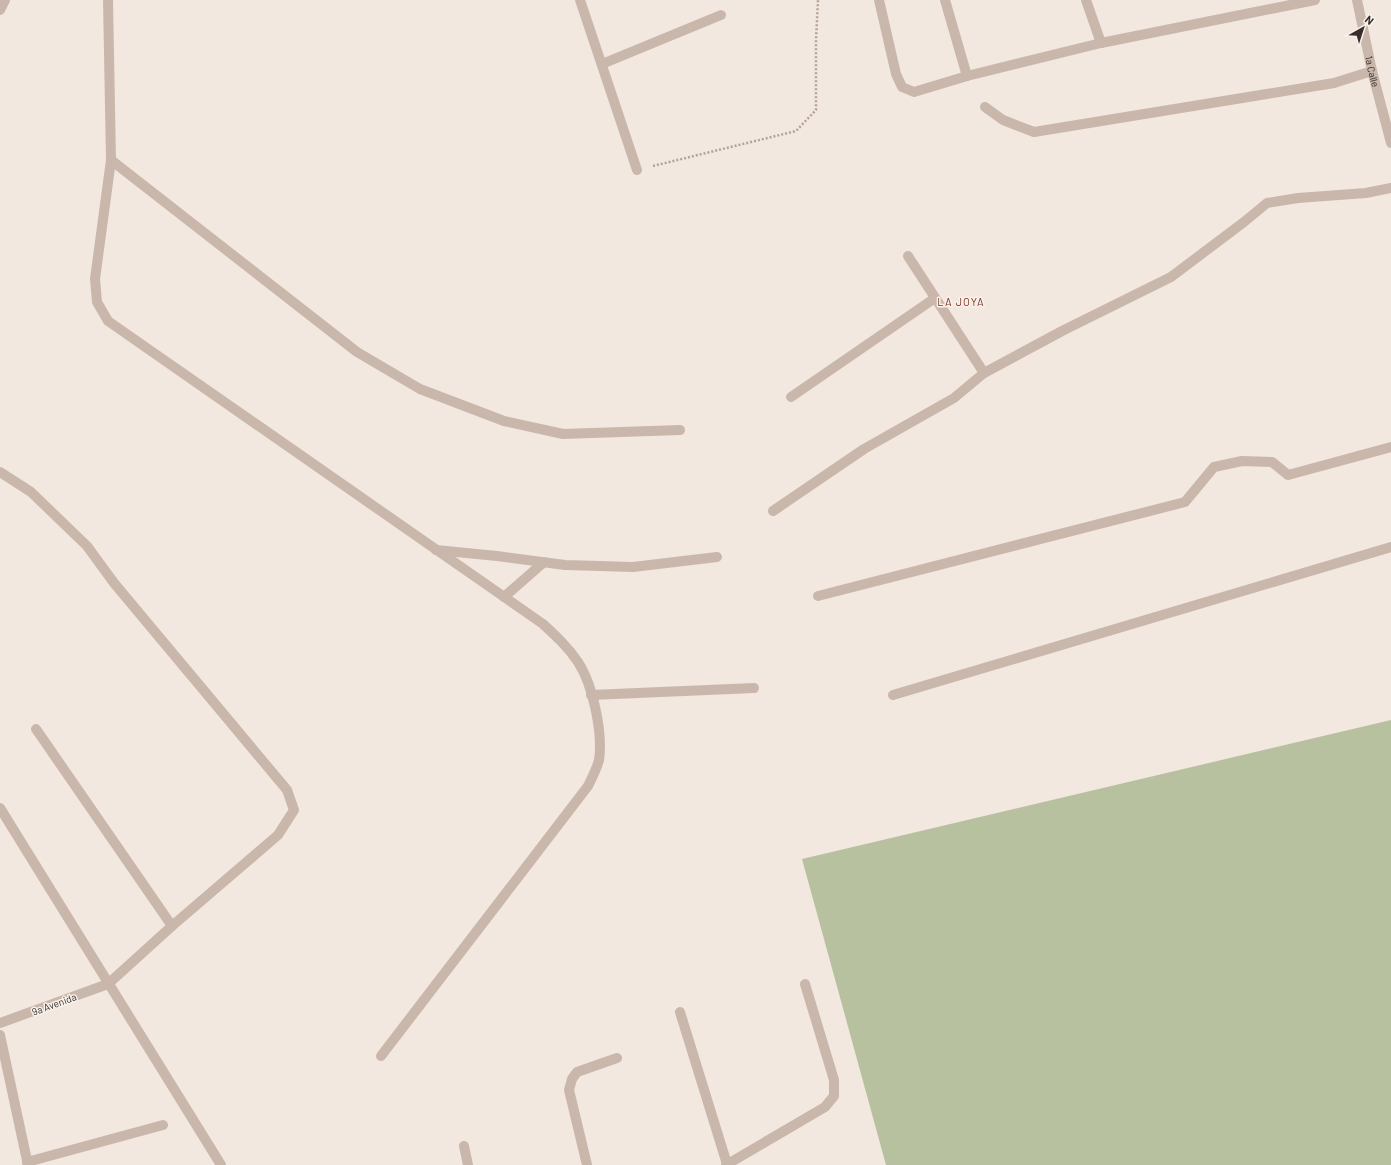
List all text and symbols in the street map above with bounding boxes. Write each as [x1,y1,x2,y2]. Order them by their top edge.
north arrow [1343,8,1383,48]
text: N [1363,12,1377,27]
street label: 1a Calle [1363,55,1382,88]
district label: LA JOYA [937,295,985,308]
street label: 9a Avenida [30,990,78,1018]

